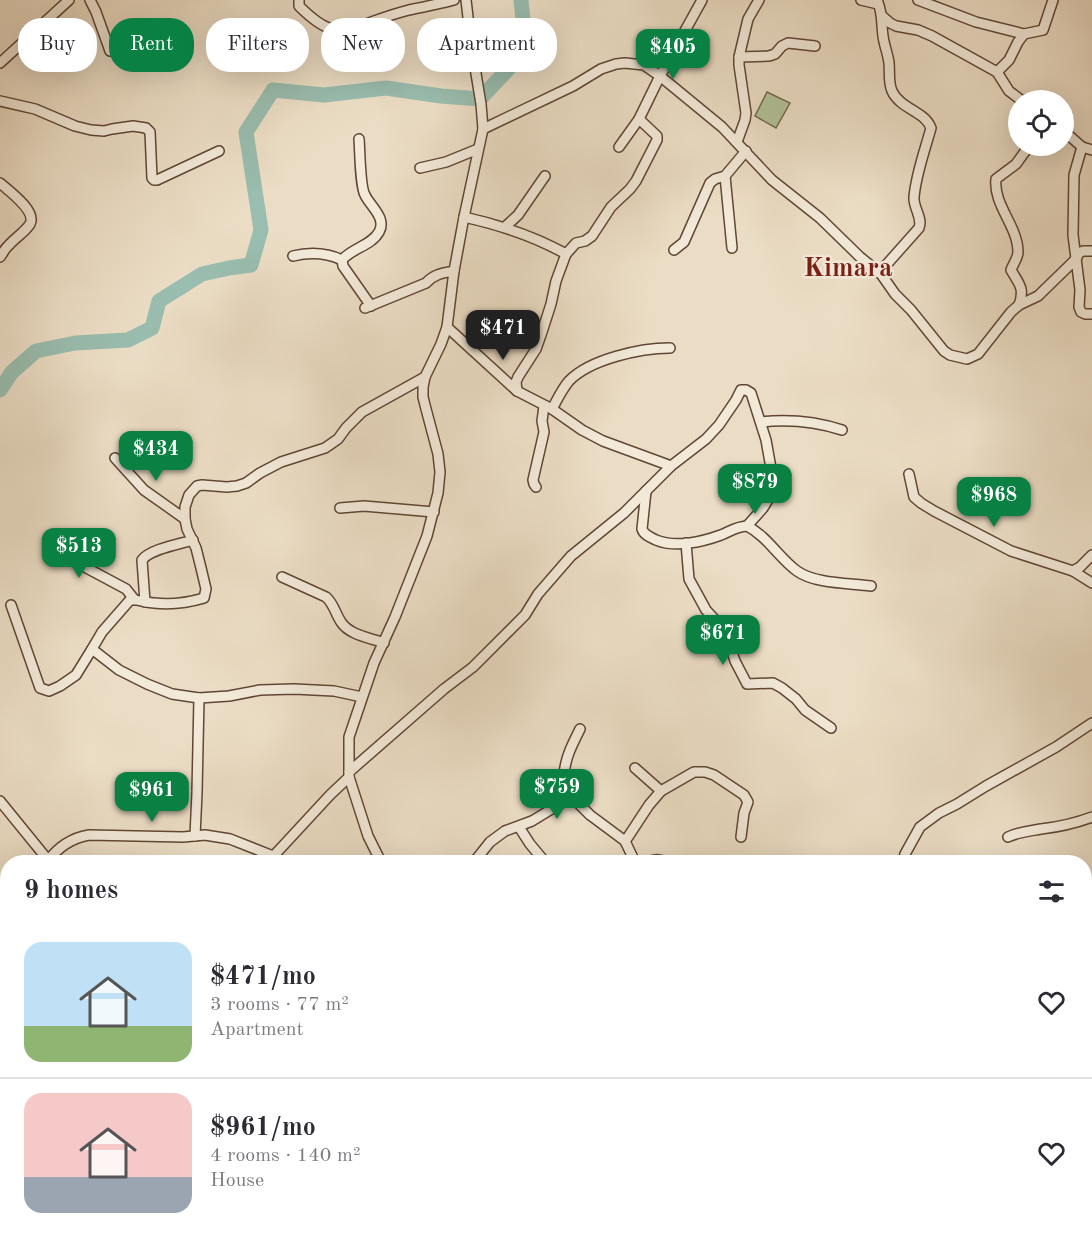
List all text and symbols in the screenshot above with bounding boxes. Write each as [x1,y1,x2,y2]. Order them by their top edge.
chip: Buy [18,18,97,72]
chip: Rent [109,18,194,72]
chip: Filters [206,18,309,72]
chip: New [321,18,405,72]
chip: Apartment [417,18,557,72]
pin: $405 [637,29,709,80]
text: $405 [650,38,696,58]
map controls [1008,90,1074,156]
button: locate [1008,90,1074,156]
district label: Kimara [803,255,893,282]
pin: $471 [467,310,539,361]
text: $471 [480,319,526,339]
pin: $434 [120,431,192,482]
text: $434 [133,440,179,460]
pin: $879 [719,464,791,515]
text: $879 [732,473,778,493]
pin: $968 [958,477,1030,528]
text: $968 [971,486,1017,506]
pin: $513 [43,528,115,579]
text: $513 [56,537,102,557]
pin: $671 [687,615,759,666]
text: $671 [700,624,746,644]
pin: $759 [521,769,593,820]
pin: $961 [116,772,188,823]
text: $759 [534,778,580,798]
text: $961 [129,781,175,801]
icon: filters [1035,875,1068,908]
text: 9 homes [24,878,118,904]
text: $471/mo [210,964,316,990]
icon: home [72,966,144,1038]
icon: heart [1035,986,1068,1019]
text: 3 rooms · 77 m² [210,995,349,1015]
text: Apartment [210,1020,304,1040]
text: $961/mo [210,1115,316,1141]
icon: home [72,1117,144,1189]
icon: heart [1035,1137,1068,1170]
text: 4 rooms · 140 m² [210,1146,360,1166]
text: House [210,1171,264,1191]

